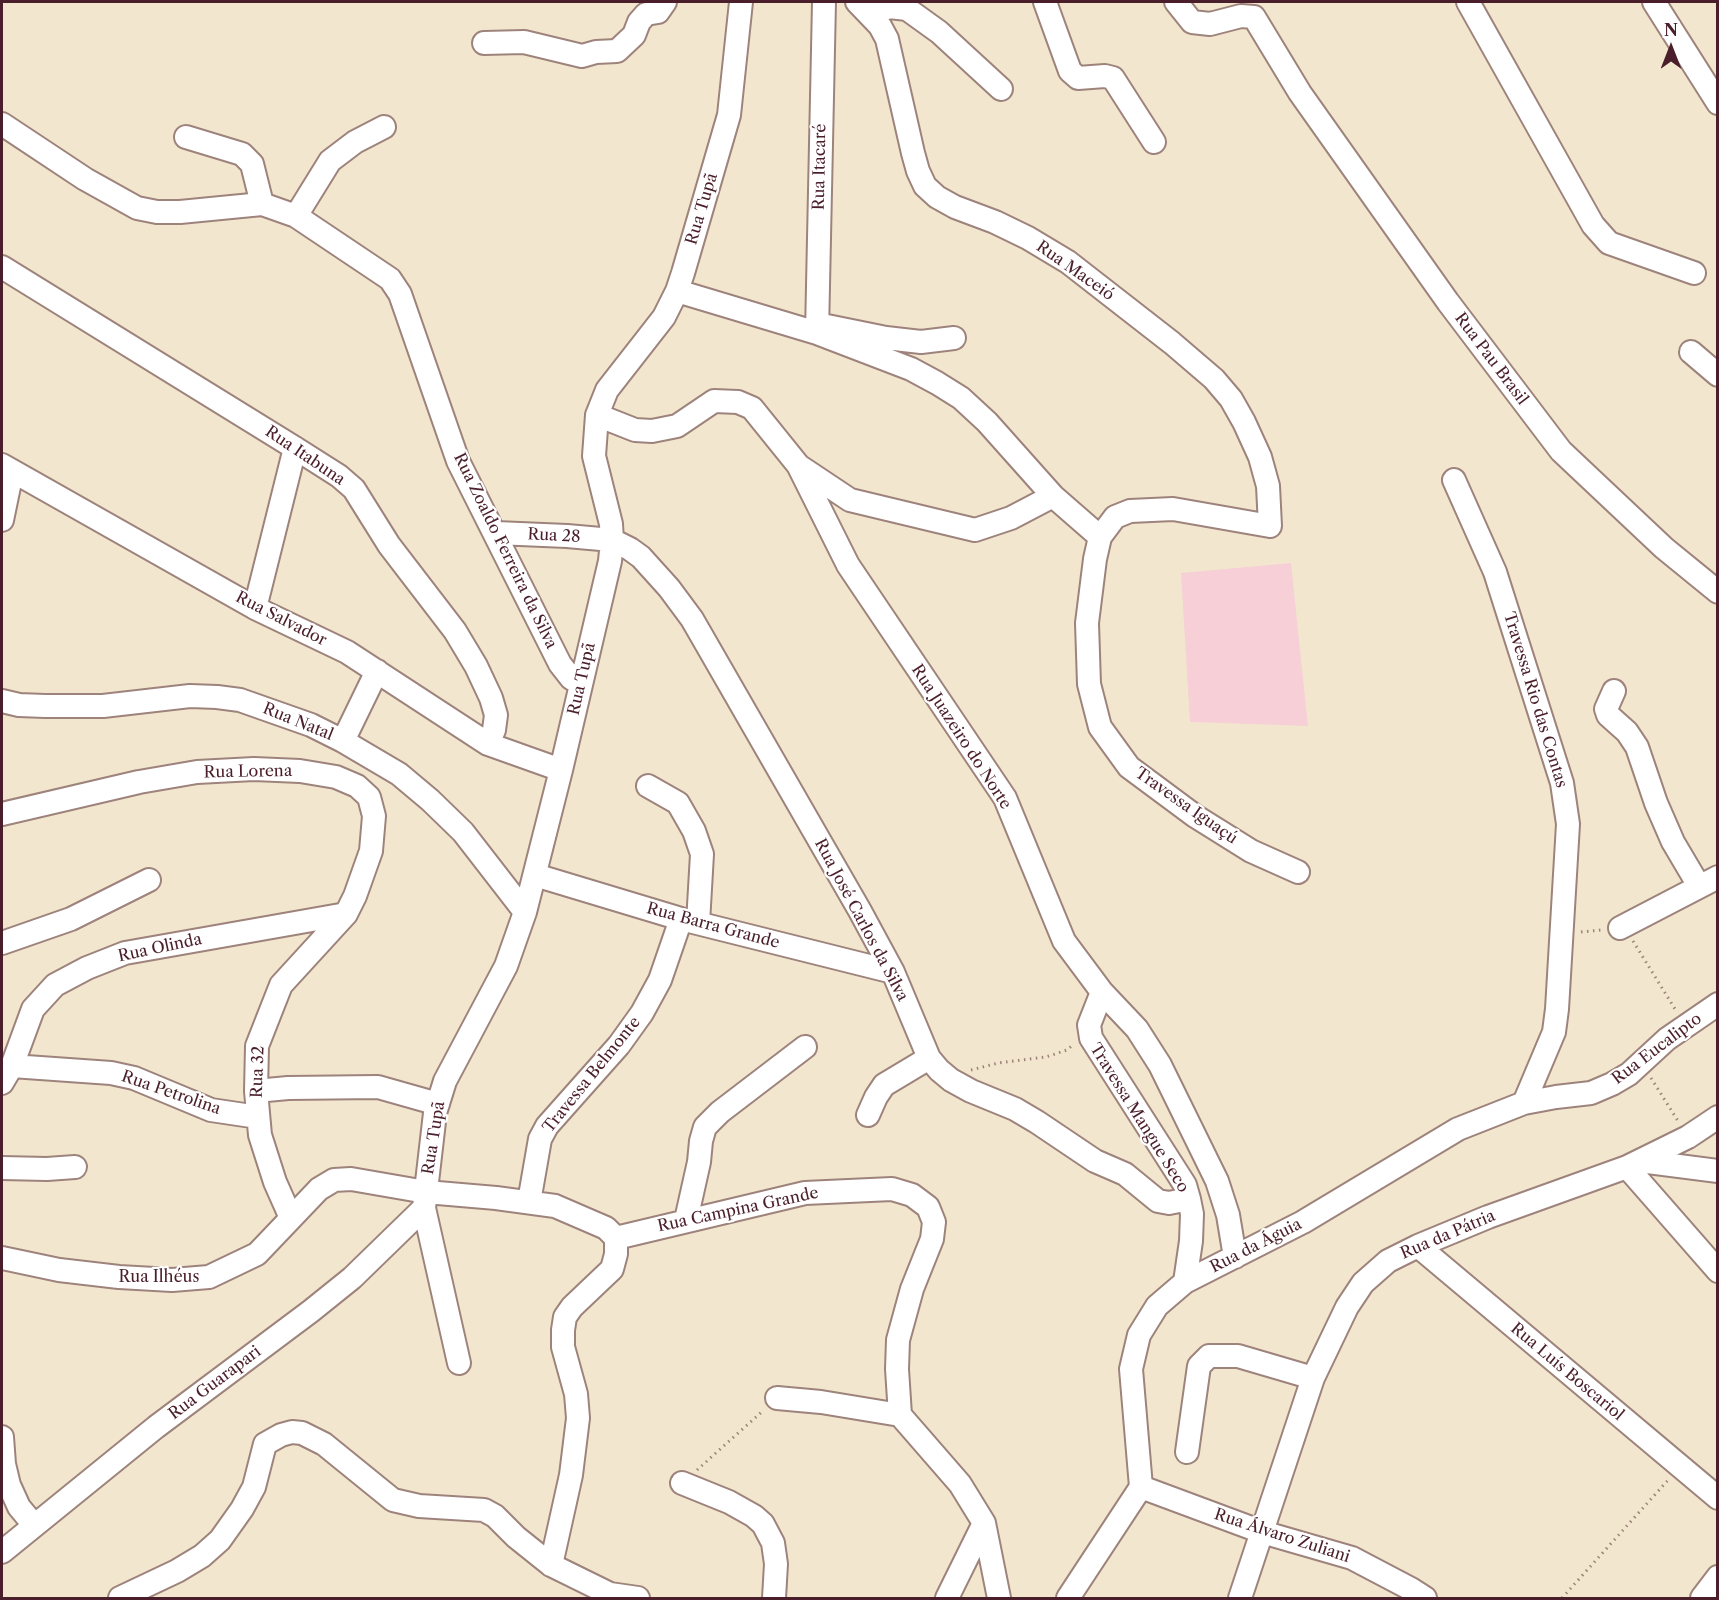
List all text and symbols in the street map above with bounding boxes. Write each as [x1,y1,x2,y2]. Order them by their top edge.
north arrow [1641,18,1701,78]
text: N [1664,20,1678,40]
street label: Rua Itacaré [810,124,830,210]
street label: Rua Tupã [682,171,722,247]
street label: Rua Maceió [1032,237,1118,305]
street label: Rua Pau Brasil [1450,309,1532,409]
street label: Rua Itabuna [261,422,349,490]
street label: Rua Zoaldo Ferreira da Silva [449,450,561,652]
street label: Rua 28 [527,525,581,547]
street label: Rua Salvador [232,588,330,650]
street label: Travessa Rio das Contas [1499,610,1571,790]
street label: Rua Tupã [564,641,600,717]
street label: Rua Juazeiro do Norte [907,661,1015,813]
street label: Rua Natal [260,699,336,745]
street label: Rua Lorena [204,762,292,782]
street label: Travessa Iguaçú [1131,764,1241,848]
street label: Rua José Carlos da Silva [810,836,912,1004]
street label: Rua Barra Grande [645,899,781,953]
street label: Rua Olinda [116,930,204,966]
street label: Rua Eucalipto [1609,1009,1705,1089]
street label: Travessa Belmonte [539,1013,645,1137]
street label: Travessa Mangue Seco [1085,1040,1193,1196]
street label: Rua 32 [247,1046,269,1098]
street label: Rua Petrolina [119,1067,223,1119]
street label: Rua Tupã [419,1100,449,1176]
street label: Rua Campina Grande [656,1184,820,1236]
street label: Rua da Pátria [1398,1206,1498,1264]
street label: Rua da Águia [1207,1215,1305,1277]
street label: Rua Ilhéus [119,1267,199,1287]
street label: Rua Luís Boscariol [1507,1319,1627,1425]
street label: Rua Guarapari [165,1342,265,1424]
street label: Rua Álvaro Zuliani [1212,1505,1352,1567]

